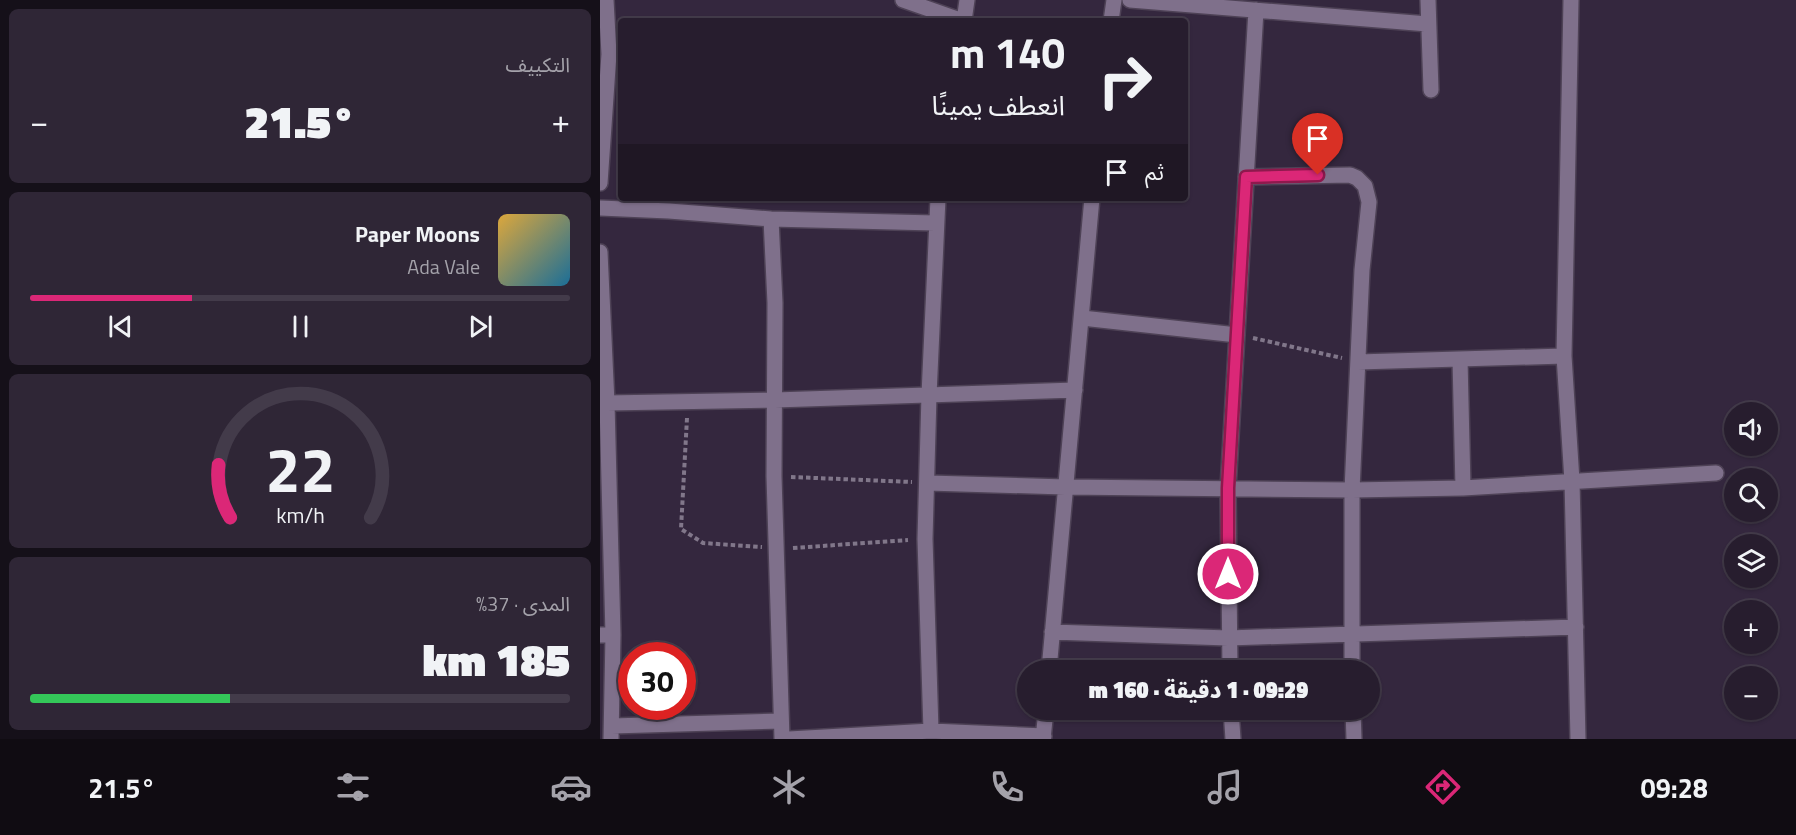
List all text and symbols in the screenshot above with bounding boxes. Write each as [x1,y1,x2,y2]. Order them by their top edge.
text: 140 m [950,20,1065,84]
icon: right [1086,42,1164,120]
text: التكييف [506,49,570,80]
text: انعطف يمينًا [932,84,1065,125]
text: 21.5° [244,87,356,155]
text: − [30,96,48,146]
text: + [552,96,570,146]
pin [1292,113,1343,175]
icon: arrive [1301,122,1334,155]
text: ثم [1145,155,1164,189]
icon: arrive [1100,156,1133,189]
text: Paper Moons [355,217,480,251]
text: Ada Vale [407,251,480,282]
icon: previous [104,310,137,343]
icon: pause [284,310,317,343]
icon: next [464,310,497,343]
map controls [1724,402,1778,720]
button: sound [1724,402,1778,456]
text: 22 [265,421,335,516]
button: search [1724,468,1778,522]
text: km/h [276,499,324,531]
button: layers [1724,534,1778,588]
position arrow [1196,542,1260,606]
text: المدى · 37% [476,588,570,619]
button: + [1724,600,1778,654]
text: 185 km [422,625,570,693]
speed limit sign: 30 [618,642,696,720]
button: − [1724,666,1778,720]
text: 09:29 · 1 دقيقة · 160 m [1089,673,1308,707]
icon: filters [332,766,374,808]
icon: car [550,766,592,808]
icon: climate [768,766,810,808]
icon: phone [986,766,1028,808]
icon: music [1204,766,1246,808]
icon: directions [1422,766,1464,808]
text: 21.5° [88,767,156,808]
text: 09:28 [1641,767,1708,808]

